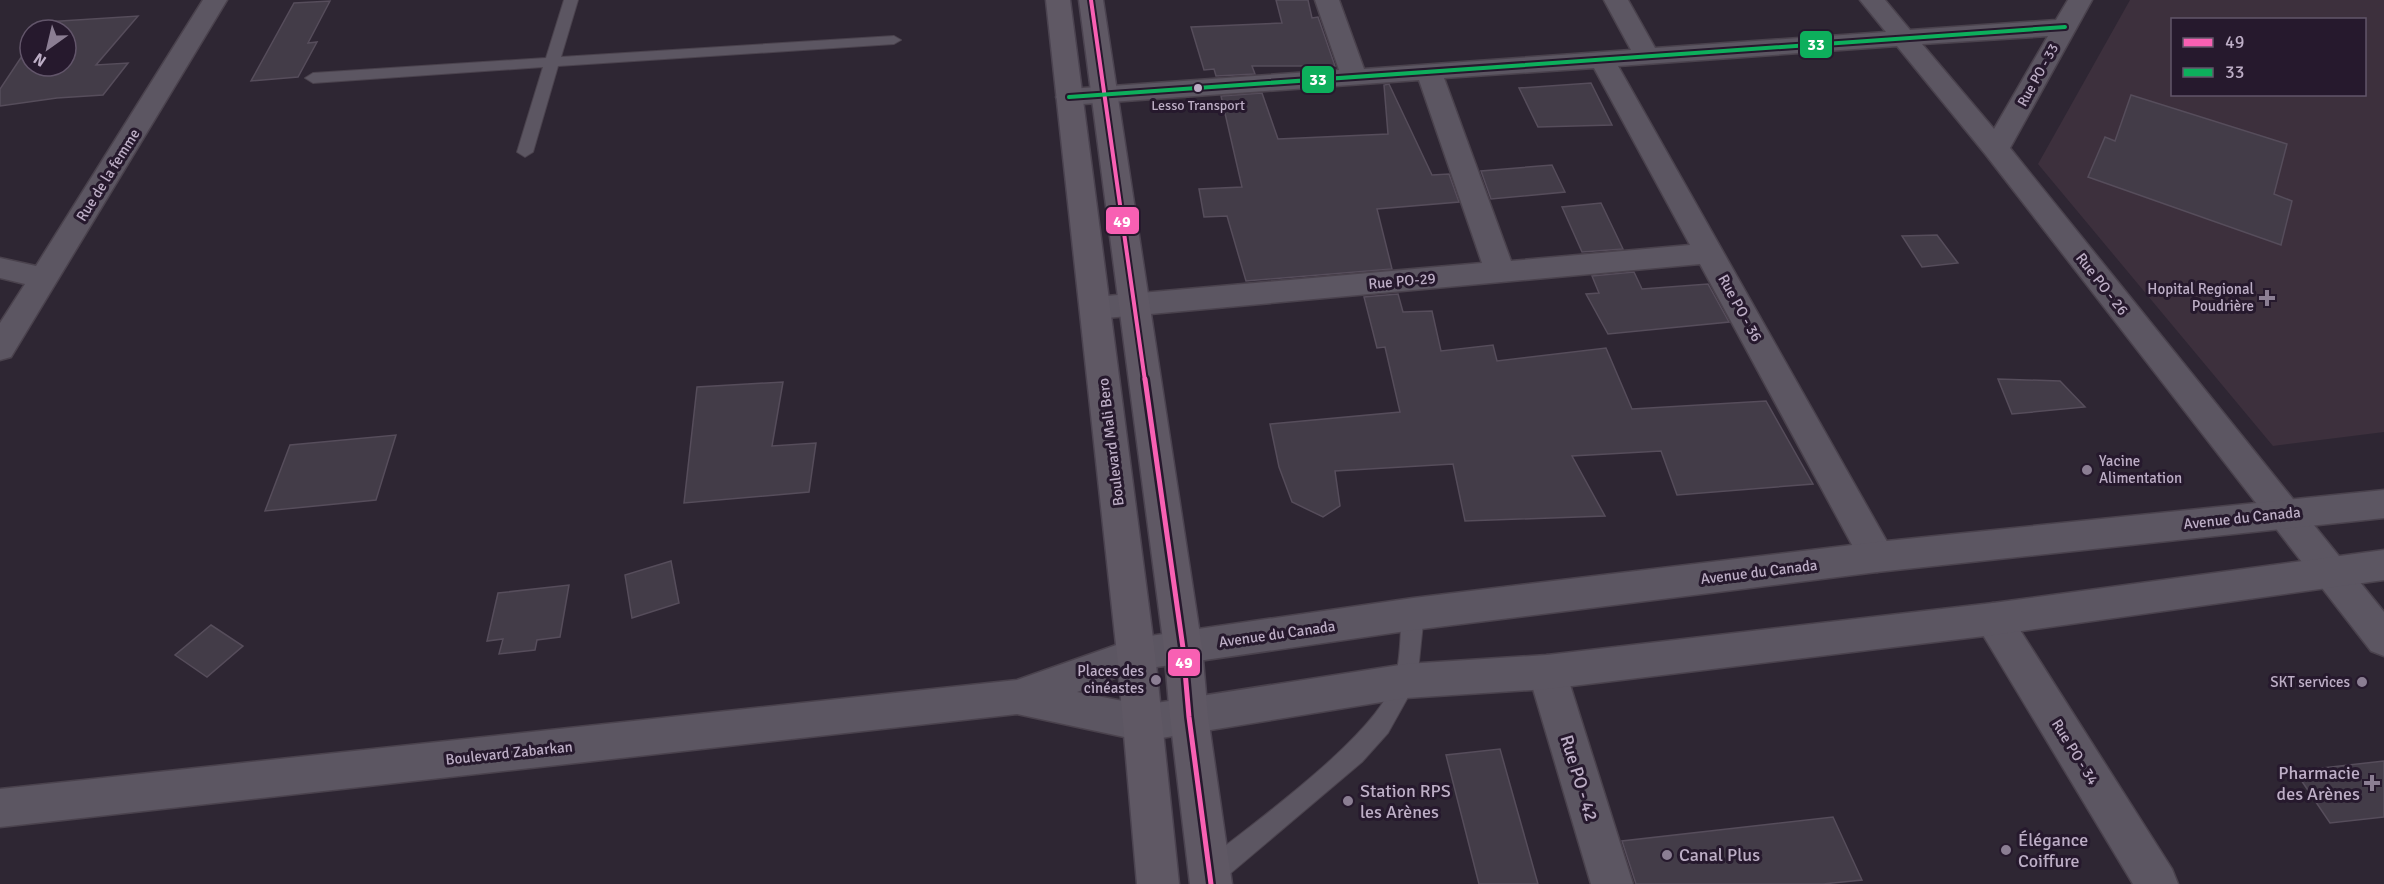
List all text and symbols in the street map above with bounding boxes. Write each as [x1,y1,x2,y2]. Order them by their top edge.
north arrow [18,18,78,78]
legend [2171,18,2366,96]
line badge: 33 [1799,30,1833,59]
text: 49 [2225,31,2244,53]
text: 33 [1807,35,1825,55]
street label: Rue PO - 33 [2014,41,2062,109]
text: N [30,48,50,71]
text: 33 [2225,61,2244,83]
line badge: 33 [1301,65,1335,94]
text: 33 [1309,70,1327,90]
marker: Lesso Transport [1192,82,1204,94]
place label: Lesso Transport [1151,97,1245,114]
street label: Rue de la femme [72,125,144,225]
line badge: 49 [1105,206,1140,235]
text: 49 [1113,212,1131,232]
street label: Rue PO - 26 [2072,249,2132,319]
street label: Rue PO-29 [1368,269,1436,293]
street label: Rue PO - 36 [1714,271,1766,345]
place label: Hopital Regional Poudrière [2147,280,2254,315]
marker: Hopital Regional Poudrière [2258,289,2276,307]
street label: Boulevard Mali Bero [1094,377,1128,507]
place label: Yacine Alimentation [2099,452,2182,487]
marker: Yacine Alimentation [2080,463,2094,477]
street label: Avenue du Canada [2183,503,2301,533]
street label: Avenue du Canada [1700,556,1818,588]
street label: Avenue du Canada [1218,617,1336,651]
line badge: 49 [1167,648,1201,677]
text: 49 [1175,653,1193,673]
place label: Places des cinéastes [1077,662,1144,697]
marker: Places des cinéastes [1149,673,1163,687]
place label: SKT services [2270,673,2350,691]
marker: SKT services [2355,675,2369,689]
street label: Rue PO - 34 [2048,716,2102,788]
street label: Rue PO - 42 [1555,732,1603,824]
street label: Boulevard Zabarkan [444,737,574,769]
place label: Pharmacie des Arènes [2277,762,2360,805]
marker: Pharmacie des Arènes [2365,776,2379,790]
place label: Station RPS les Arènes [1360,780,1451,823]
marker: Station RPS les Arènes [1341,794,1355,808]
place label: Élégance Coiffure [2018,829,2088,872]
marker: Élégance Coiffure [1999,843,2013,857]
place label: Canal Plus [1679,844,1760,866]
marker: Canal Plus [1660,848,1674,862]

